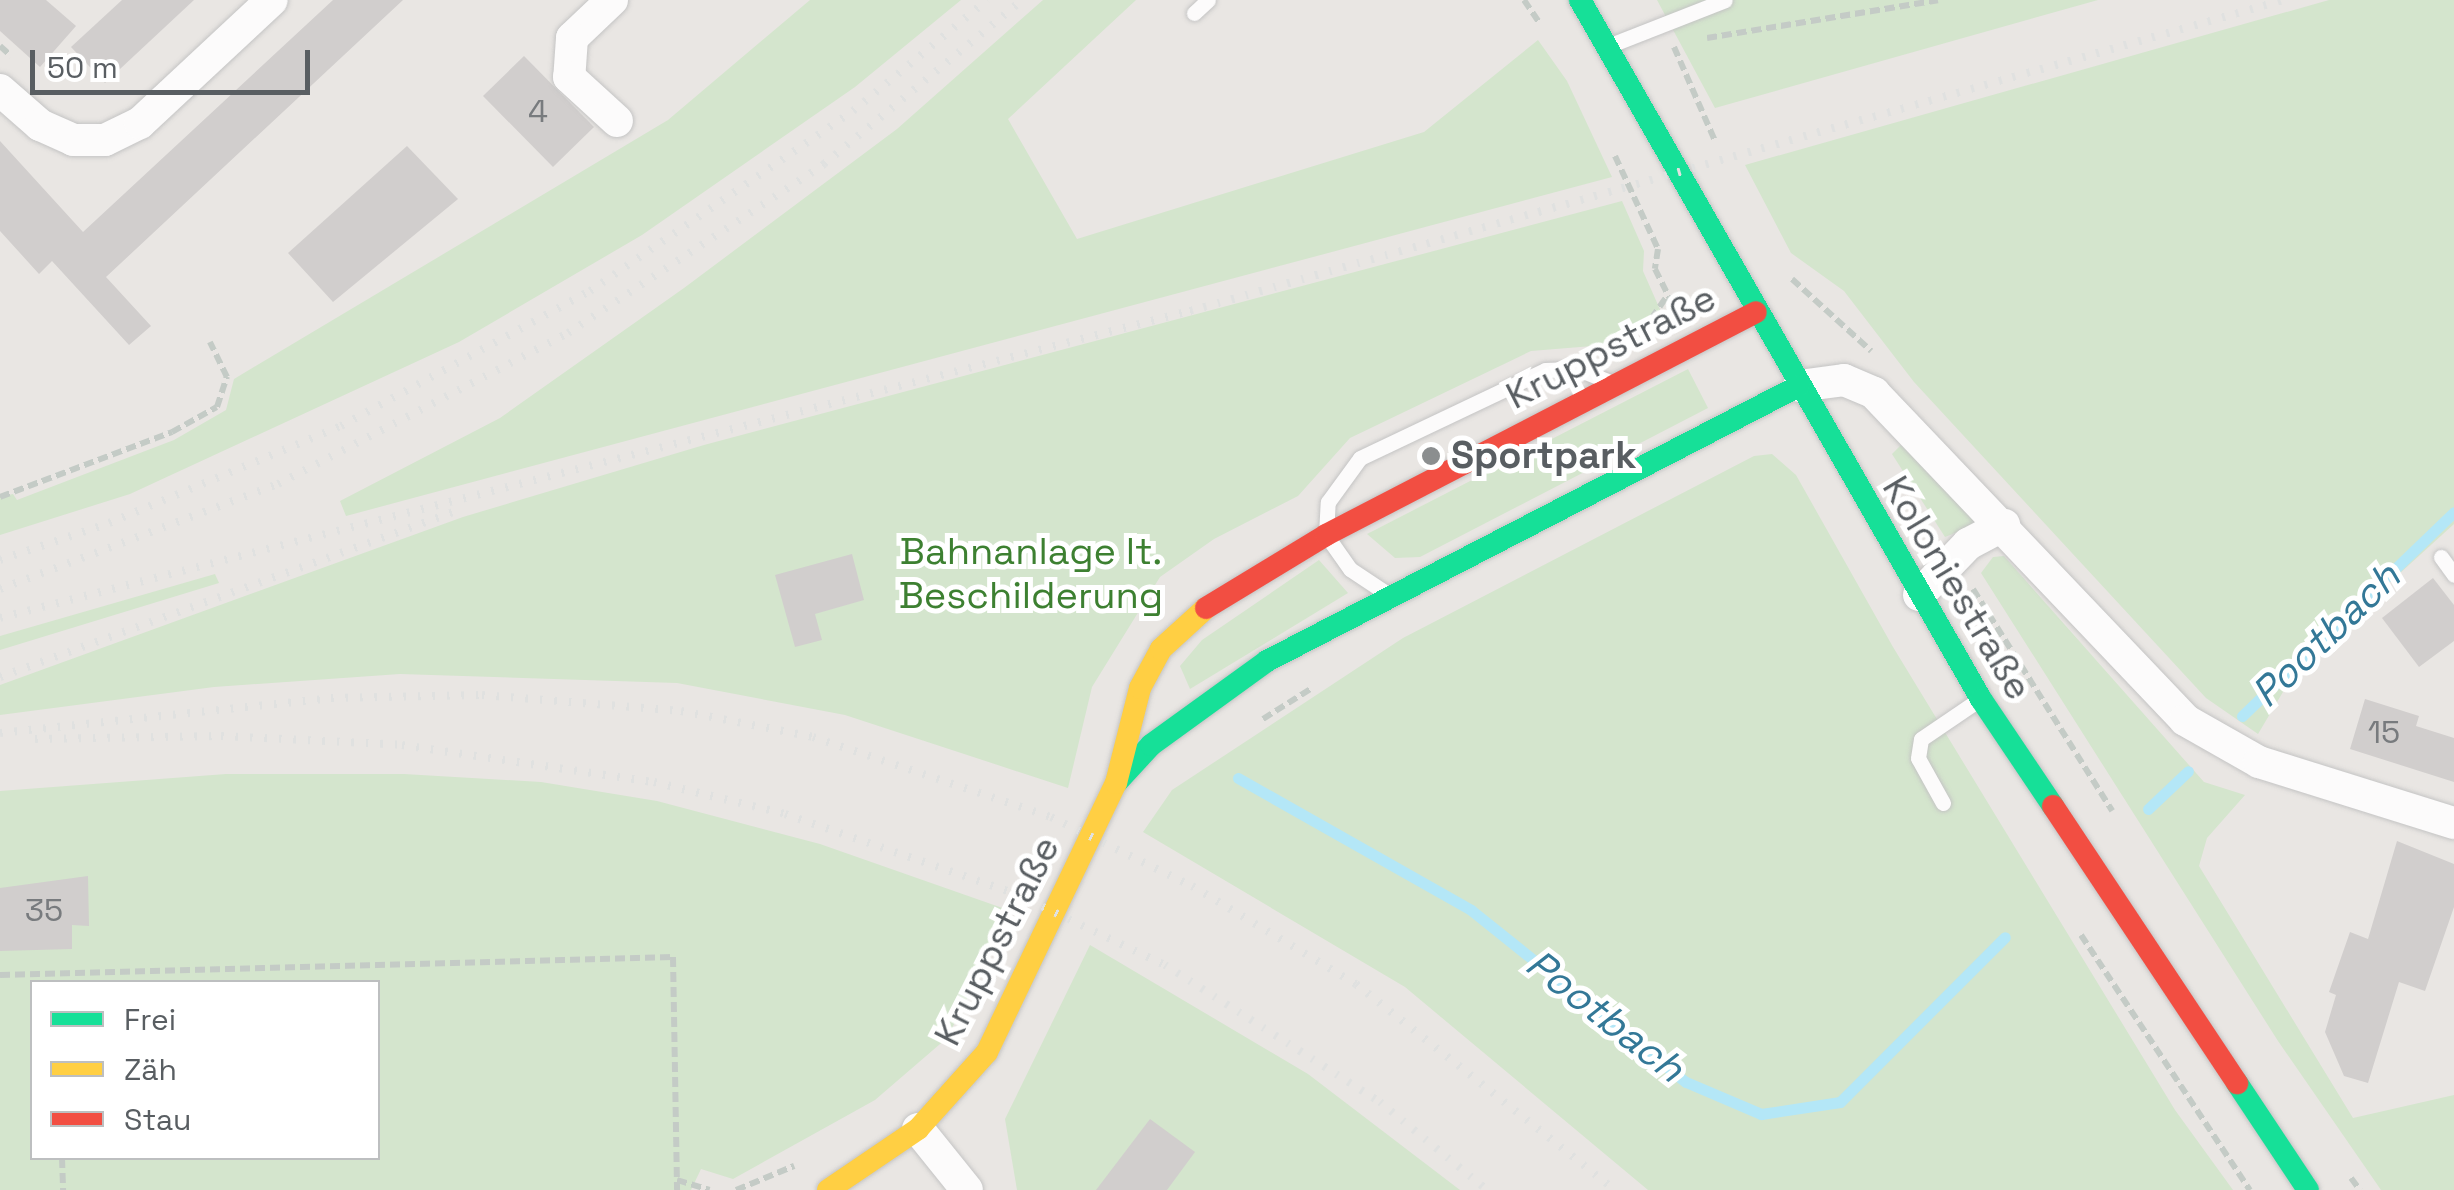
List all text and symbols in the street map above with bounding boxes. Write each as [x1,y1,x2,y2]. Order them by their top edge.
scale bar [35,30,315,92]
text: 50 m [47,48,118,87]
house number: 4 [528,92,548,130]
street label: Kruppstraße [1499,275,1723,419]
place label: Sportpark [1451,433,1637,479]
marker: Sportpark [1420,445,1442,467]
street label: Koloniestraße [1872,468,2042,708]
park label: Bahnanlage lt. Beschilderung [899,529,1163,618]
water label: Pootbach [2242,553,2410,717]
house number: 15 [2368,713,2400,751]
street label: Kruppstraße [925,829,1069,1053]
house number: 35 [25,891,63,929]
water label: Pootbach [1517,939,1693,1093]
legend [30,980,380,1160]
text: Frei [124,1000,176,1039]
text: Zäh [124,1050,177,1089]
text: Stau [124,1100,191,1139]

